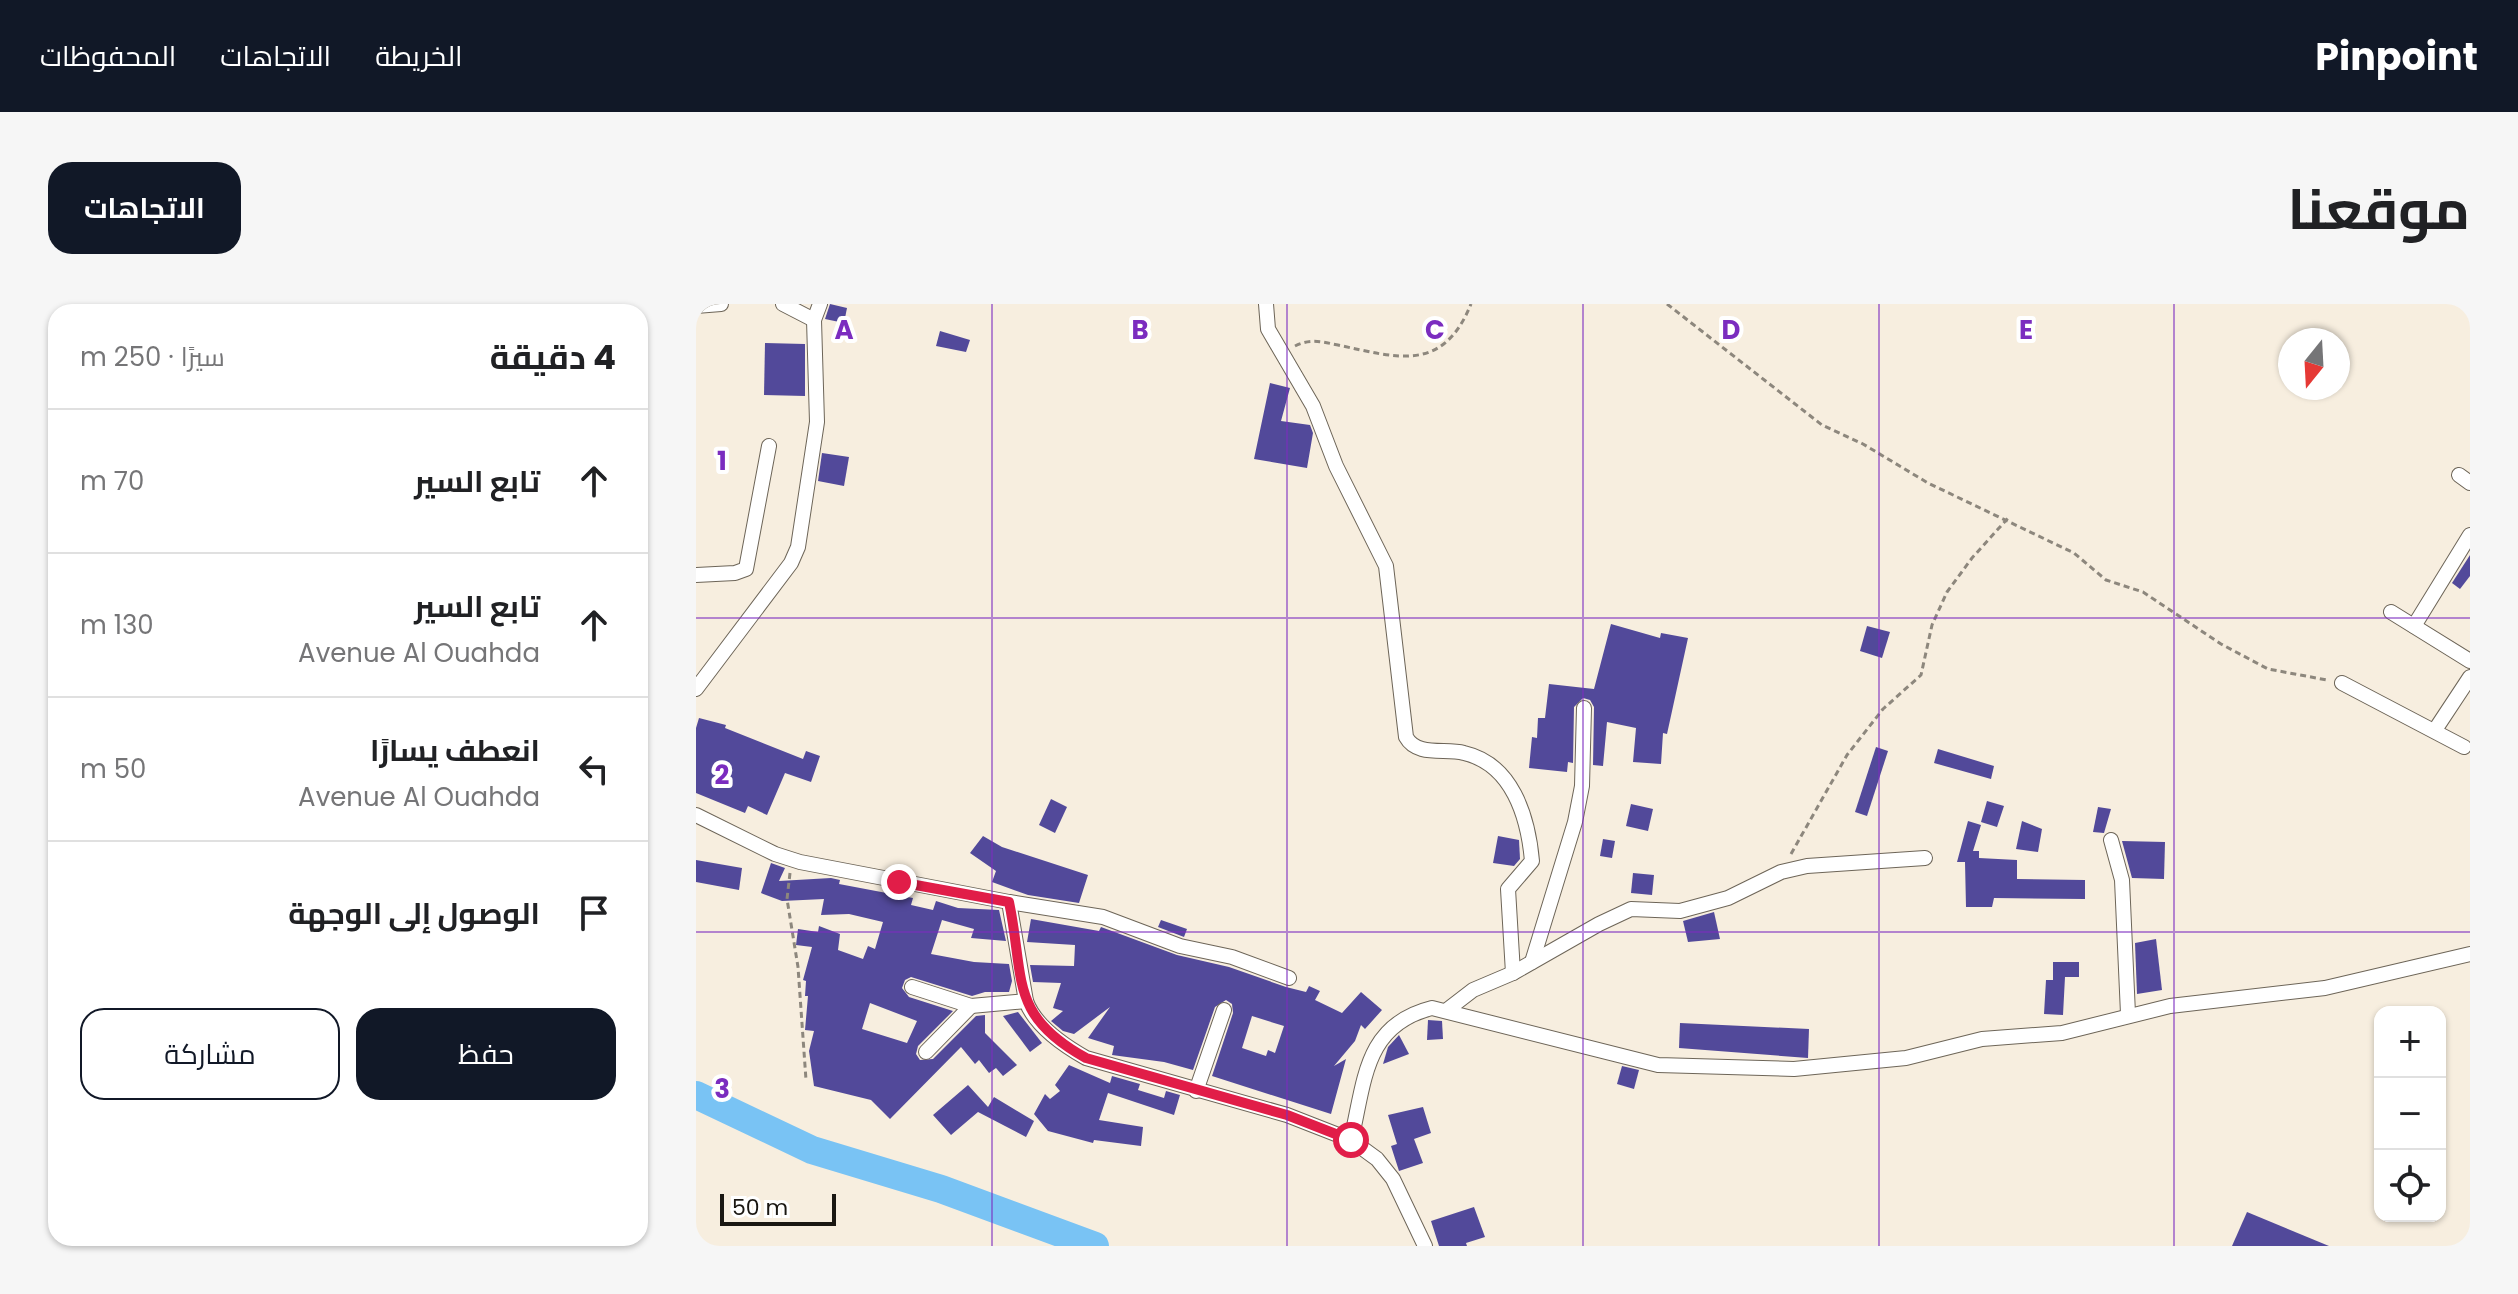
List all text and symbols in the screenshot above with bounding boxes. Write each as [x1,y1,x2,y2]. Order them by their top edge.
text: Pinpoint [2315,30,2478,83]
text: المحفوظات [40,37,176,76]
text: الاتجاهات [220,37,331,76]
text: الخريطة [375,37,463,76]
button: الاتجاهات [48,162,241,254]
text: موقعنا [2287,170,2470,249]
text: A [834,312,854,348]
text: B [1131,312,1149,348]
text: C [1425,312,1445,348]
text: D [1722,312,1741,348]
text: E [2019,312,2033,348]
north arrow [2278,328,2350,400]
text: 4 دقيقة [490,333,616,381]
text: سيرًا · 250 m [80,339,225,375]
text: 1 [717,443,727,479]
icon: ahead [572,459,616,503]
text: تابع السير [414,460,540,503]
text: 70 m [80,463,144,499]
text: تابع السير [414,585,540,628]
icon: ahead [572,603,616,647]
text: 130 m [80,607,154,643]
text: Avenue Al Ouahda [298,635,540,671]
text: انعطف يسارًا [370,729,540,772]
icon: left [572,747,616,791]
text: 50 m [80,751,146,787]
text: 2 [715,757,730,793]
text: Avenue Al Ouahda [298,779,540,815]
route end [881,864,917,900]
icon: arrive [572,891,616,935]
text: الوصول إلى الوجهة [288,892,540,935]
map controls [2374,1006,2446,1222]
button: + [2374,1006,2446,1078]
button: مشاركة [80,1008,340,1100]
button: حفظ [356,1008,616,1100]
text: 3 [714,1071,730,1107]
button: − [2374,1078,2446,1150]
route start [1333,1122,1369,1158]
button: locate [2374,1150,2446,1222]
scale bar [720,1190,836,1226]
text: 50 m [732,1192,788,1223]

